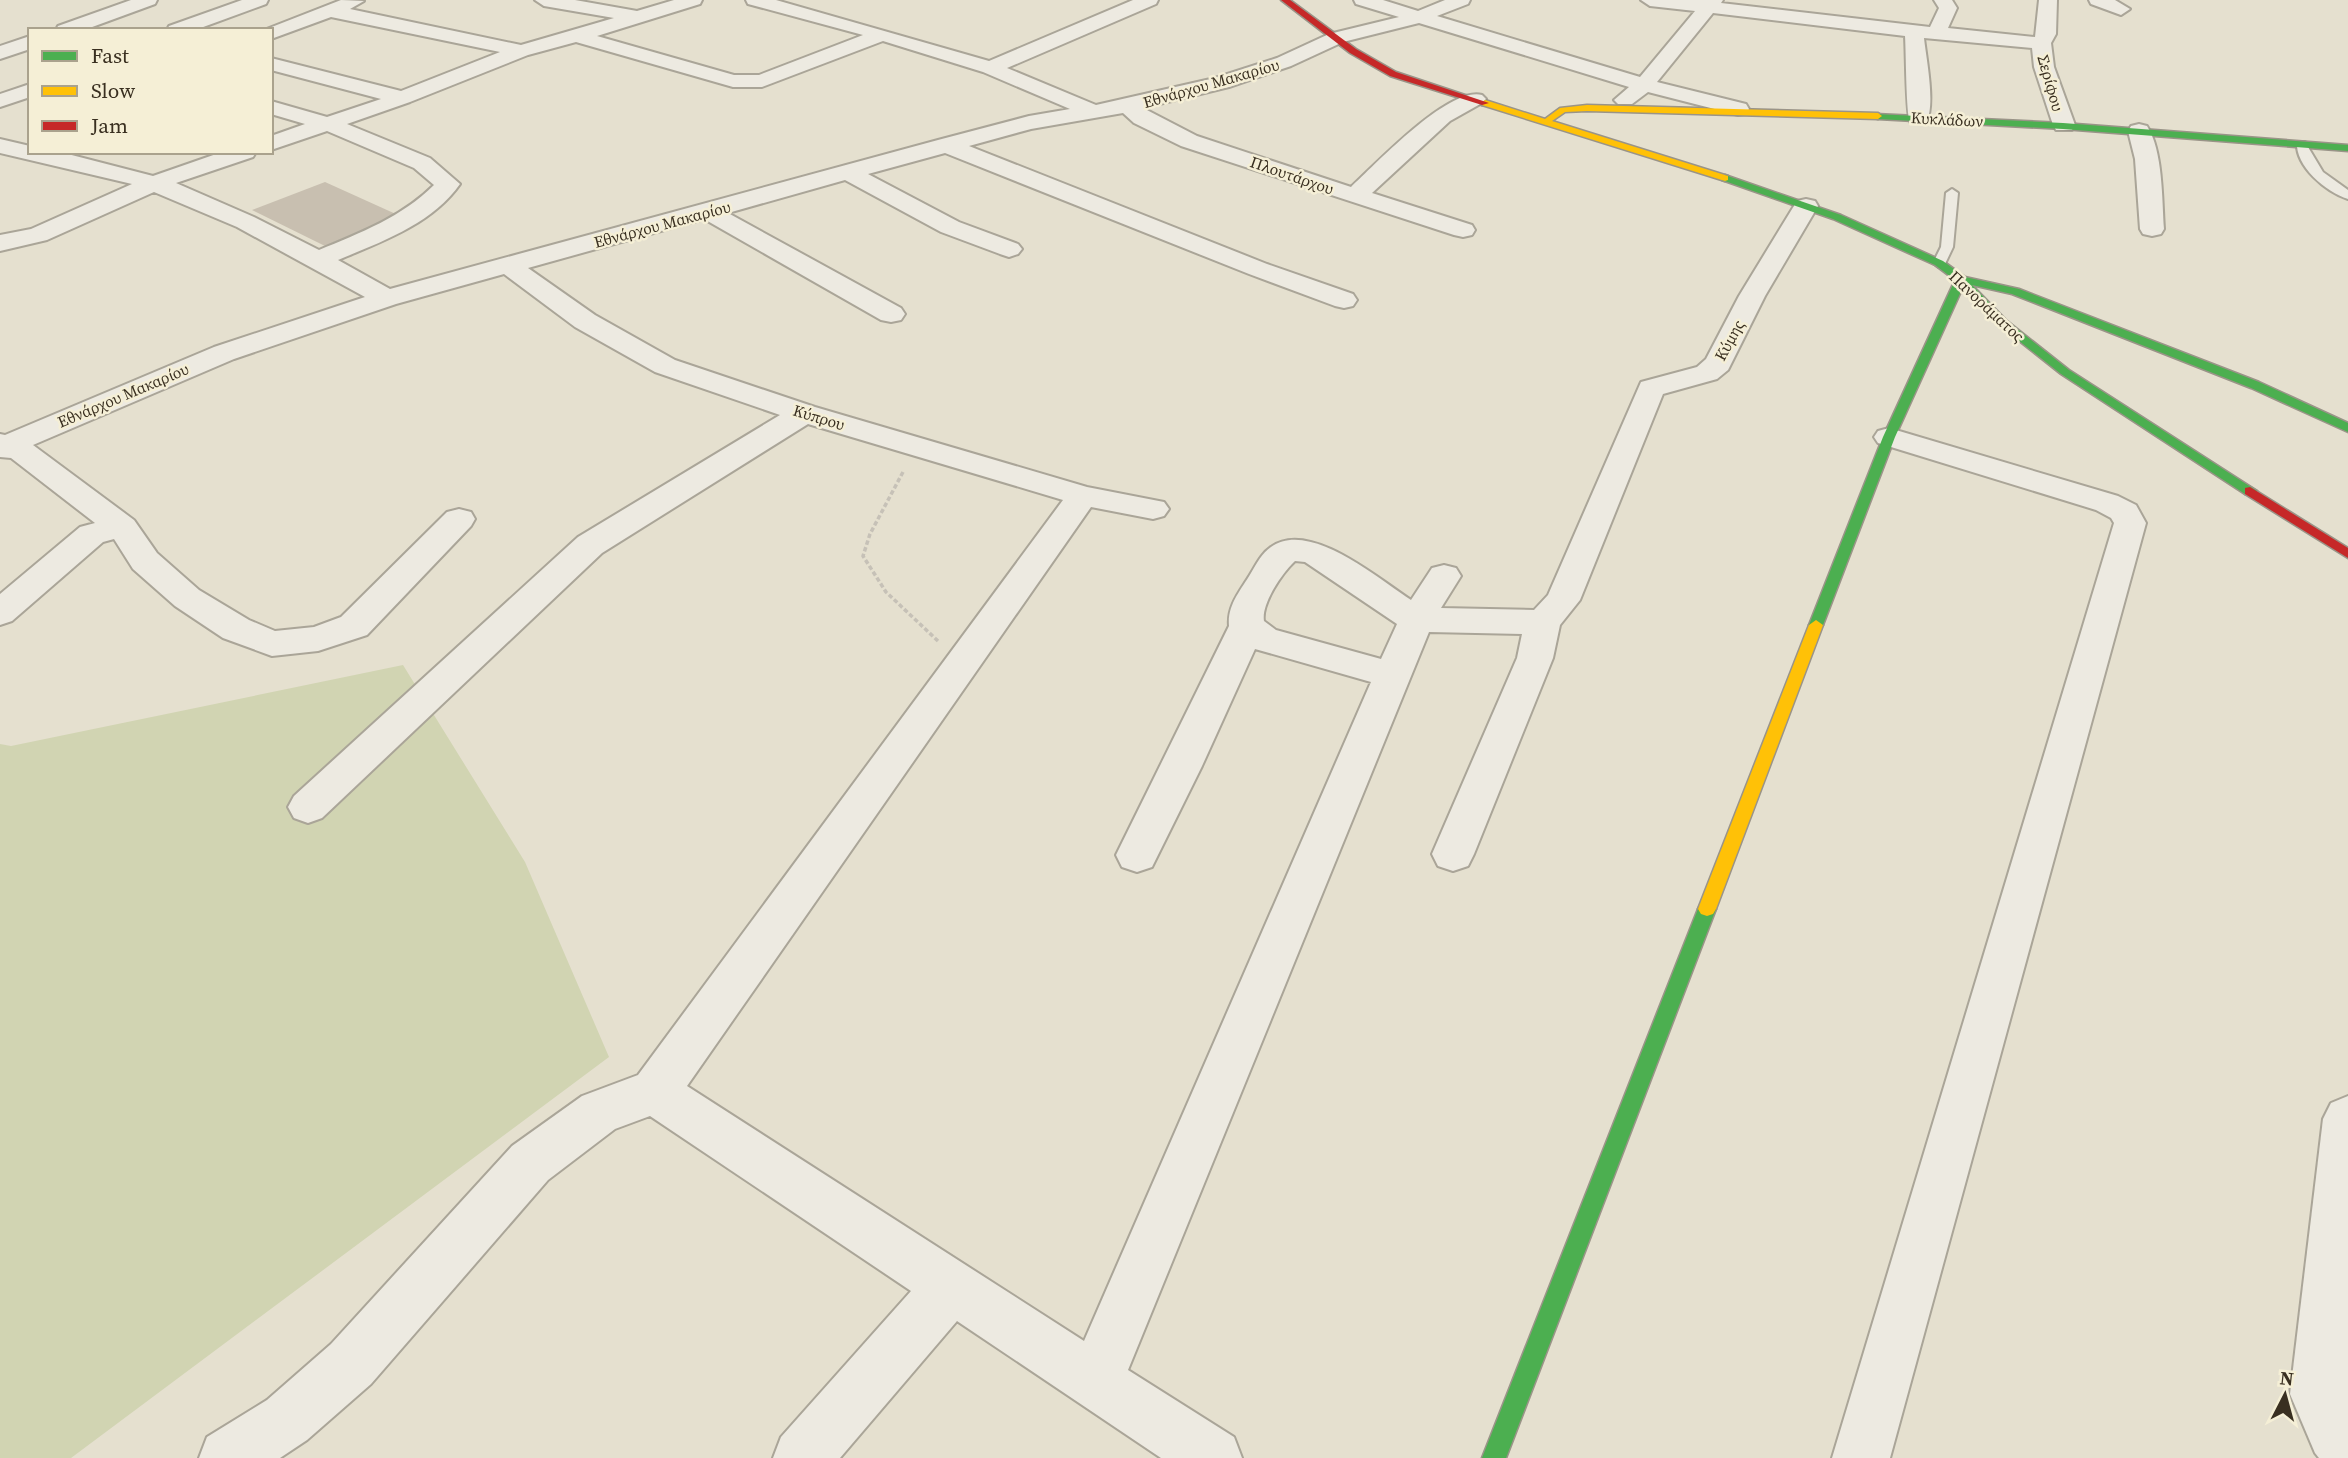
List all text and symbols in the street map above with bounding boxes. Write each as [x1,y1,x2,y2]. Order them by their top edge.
legend [28,28,273,154]
text: Fast [91,41,129,70]
street label: Σερίφου [2033,52,2069,114]
street label: Εθνάρχου Μακαρίου [1140,53,1282,113]
text: Slow [91,76,135,105]
street label: Κυκλάδων [1910,106,1984,132]
text: Jam [90,111,128,140]
street label: Πλουτάρχου [1247,150,1337,200]
street label: Εθνάρχου Μακαρίου [591,195,733,253]
street label: Πανοράματος [1944,265,2030,347]
street label: Κύμης [1709,316,1749,364]
street label: Εθνάρχου Μακαρίου [54,357,192,433]
street label: Κύπρου [790,399,848,435]
north arrow [2250,1360,2320,1430]
text: N [2279,1364,2295,1392]

